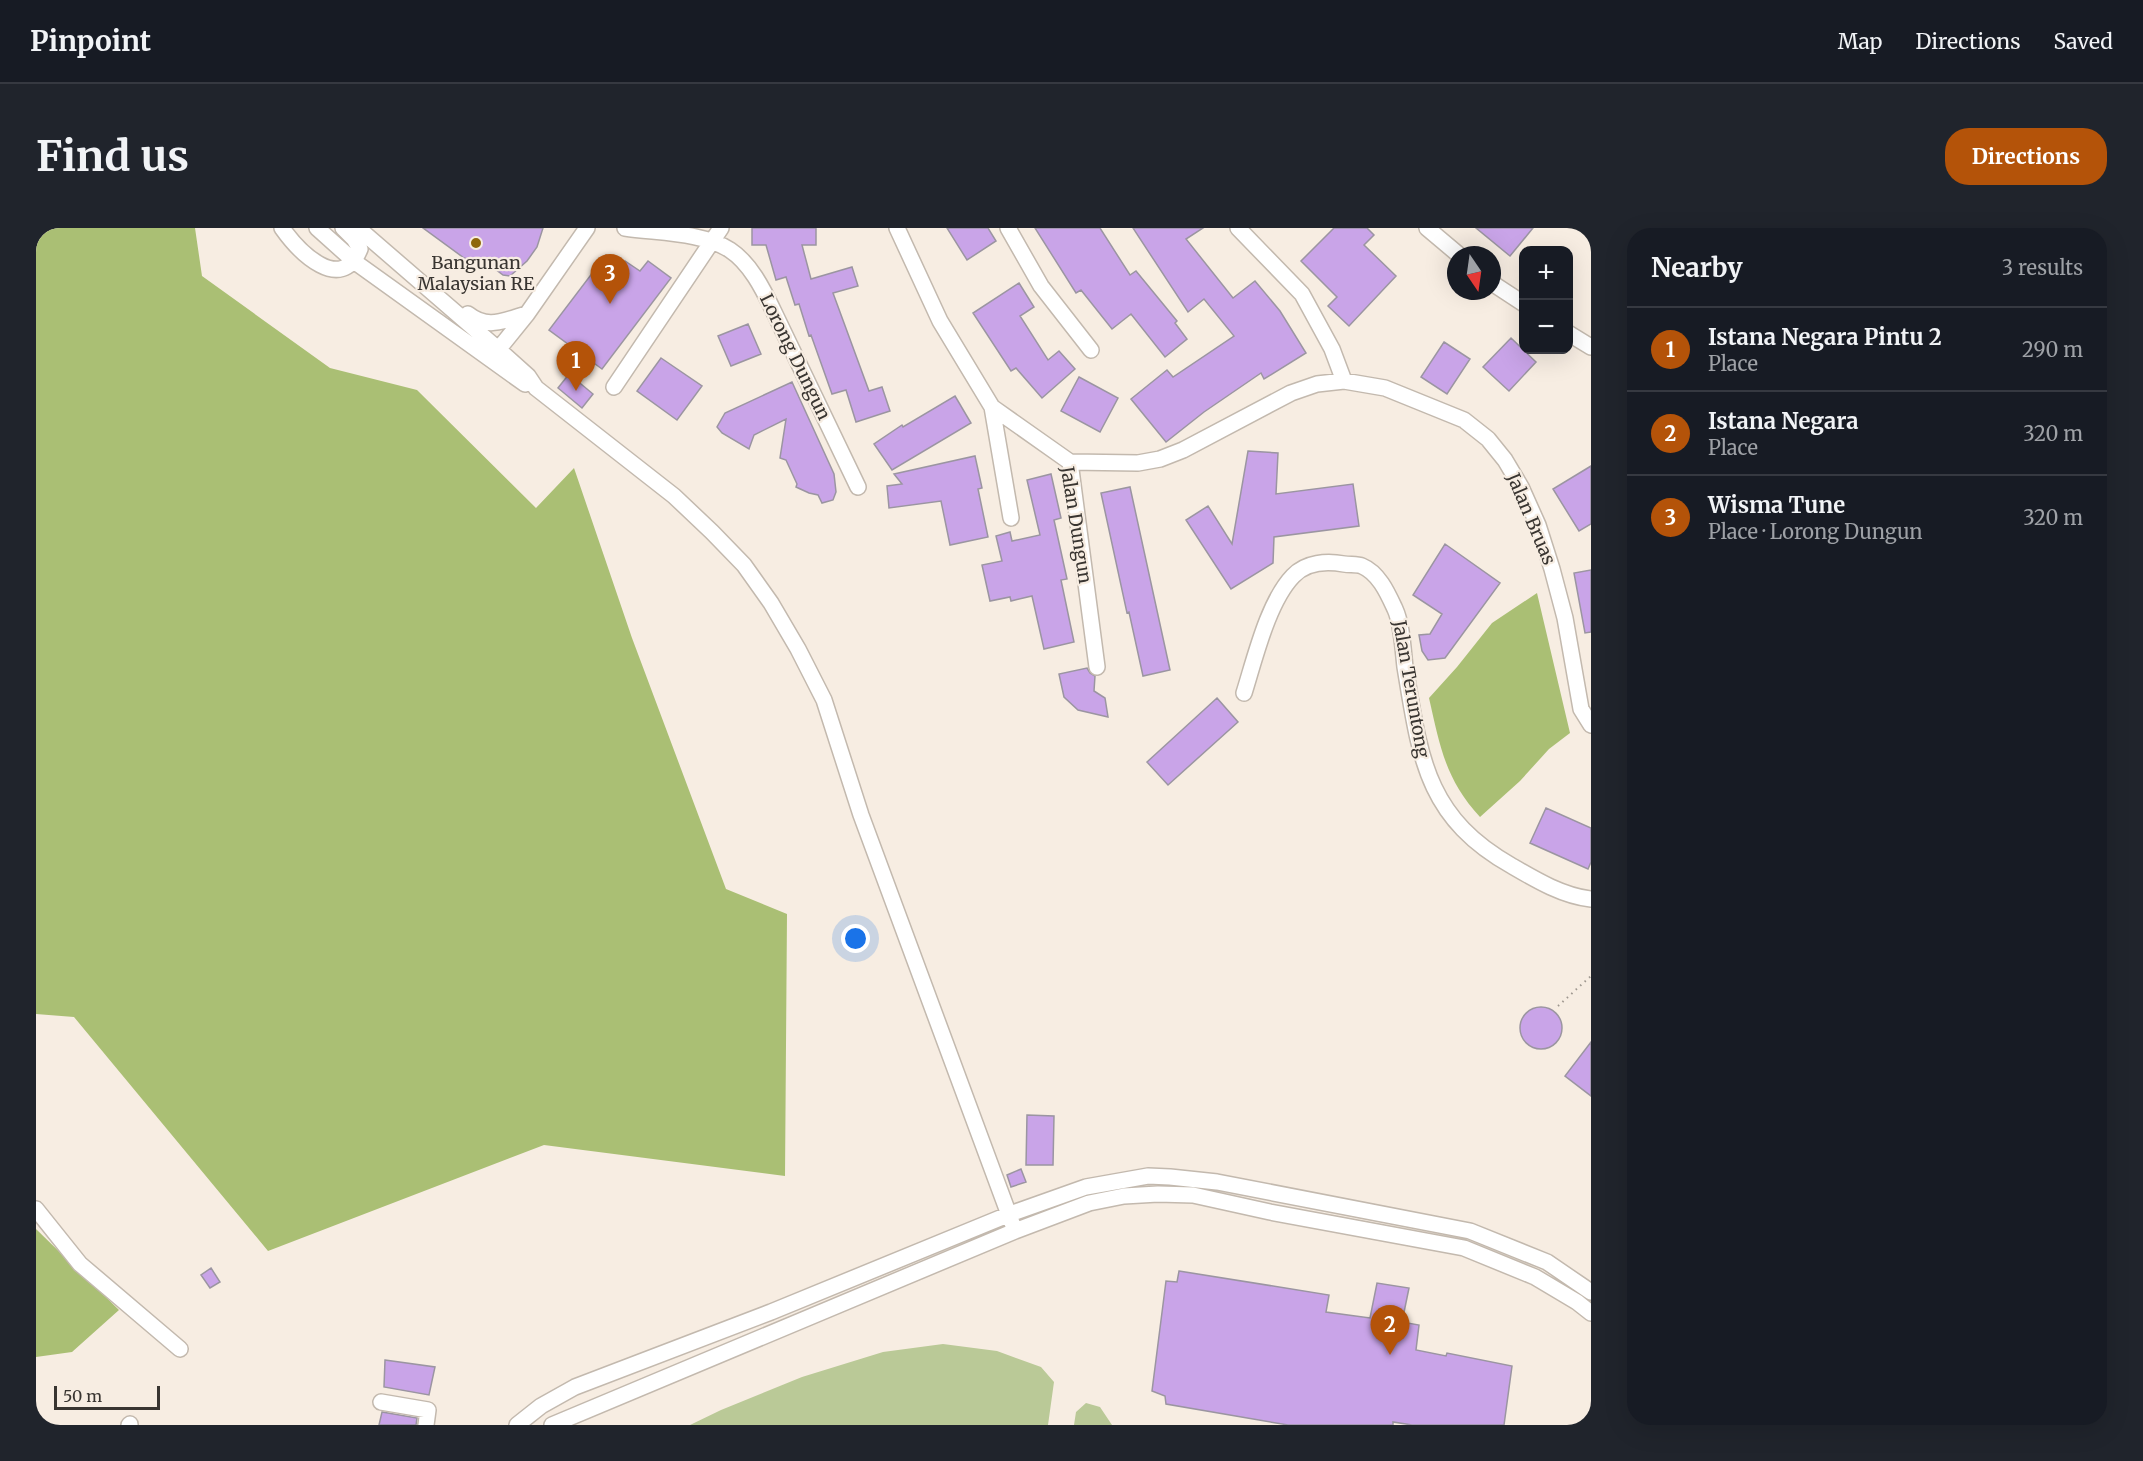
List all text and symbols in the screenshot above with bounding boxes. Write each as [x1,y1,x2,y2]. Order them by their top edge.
text: Pinpoint [30,23,151,59]
text: Map [1838,28,1882,55]
text: Directions [1915,28,2020,55]
text: Saved [2053,28,2113,55]
button: Directions [1945,128,2107,185]
text: Find us [36,130,189,182]
marker: Bangunan Malaysian RE [469,236,483,250]
north arrow [1447,246,1501,300]
map controls [1519,246,1573,354]
button: + [1519,246,1573,300]
place label: Bangunan Malaysian RE [417,251,535,295]
text: Nearby [1651,251,1743,284]
pin: 3 [590,254,630,304]
text: 3 results [2002,255,2083,280]
street label: Lorong Dungun [755,290,836,424]
button: − [1519,300,1573,354]
text: Istana Negara Pintu 2 [1708,323,1942,351]
text: 1 [1666,337,1675,362]
text: 290 m [2022,337,2083,362]
pin: 1 [556,342,596,391]
text: Place [1708,351,1758,376]
text: Istana Negara [1708,407,1859,435]
text: 2 [1665,421,1676,446]
text: 320 m [2023,421,2083,446]
text: Place [1708,435,1758,460]
street label: Jalan Dungun [1056,464,1097,585]
street label: Jalan Bruas [1501,469,1561,568]
text: Wisma Tune [1708,491,1845,519]
text: 3 [1665,505,1676,530]
text: 320 m [2023,505,2083,530]
text: Place · Lorong Dungun [1708,519,1923,544]
street label: Jalan Teruntong [1388,617,1435,760]
your location [841,924,870,953]
pin: 2 [1370,1306,1410,1355]
scale bar [54,1383,160,1410]
text: 50 m [63,1386,102,1406]

